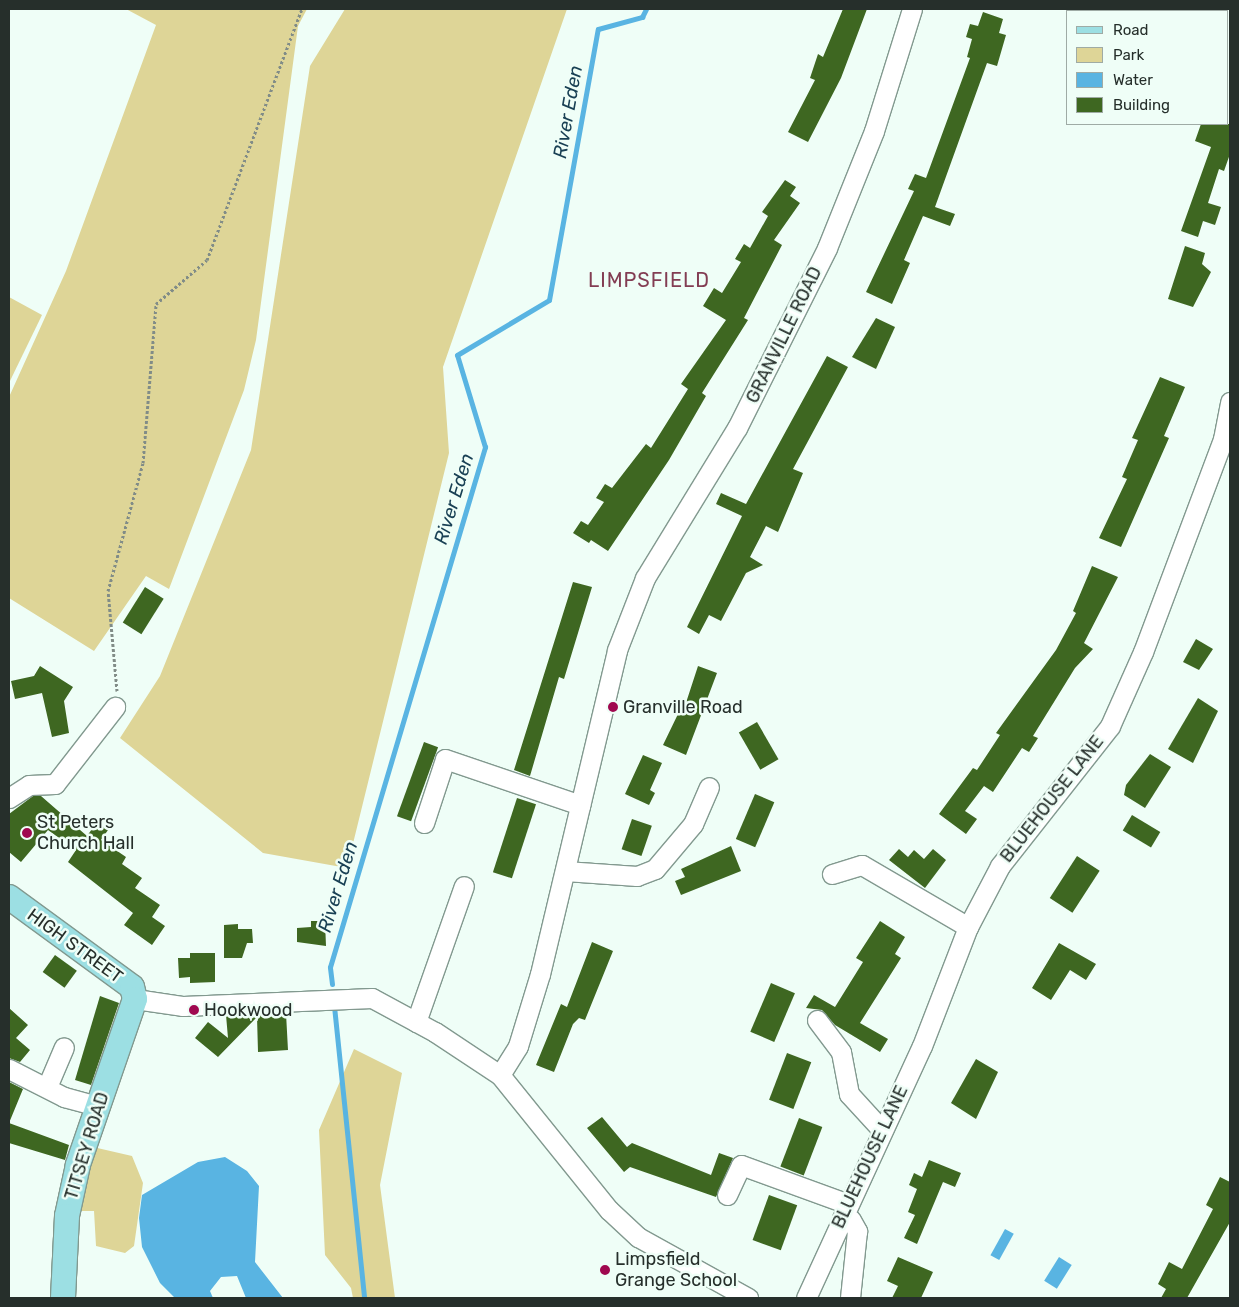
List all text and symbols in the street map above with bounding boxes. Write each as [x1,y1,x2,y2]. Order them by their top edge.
legend [1066,10,1229,125]
text: Road [1113,21,1149,39]
text: Park [1113,46,1144,64]
water label: River Eden [549,63,587,161]
text: Water [1113,71,1153,89]
text: Building [1113,96,1170,114]
street label: GRANVILLE ROAD [742,263,826,407]
district label: LIMPSFIELD [587,268,711,292]
water label: River Eden [429,450,479,548]
place label: Granville Road [623,696,743,718]
marker: Granville Road [607,701,619,713]
street label: BLUEHOUSE LANE [996,731,1108,867]
place label: St Peters Church Hall [37,812,134,854]
marker: St Peters Church Hall [21,827,33,839]
water label: River Eden [313,838,363,936]
street label: HIGH STREET [23,904,127,988]
place label: Hookwood [204,999,292,1021]
marker: Hookwood [188,1004,200,1016]
street label: BLUEHOUSE LANE [827,1082,913,1232]
street label: TITSEY ROAD [60,1089,114,1203]
place label: Limpsfield Grange School [615,1249,737,1292]
marker: Limpsfield Grange School [599,1264,611,1276]

